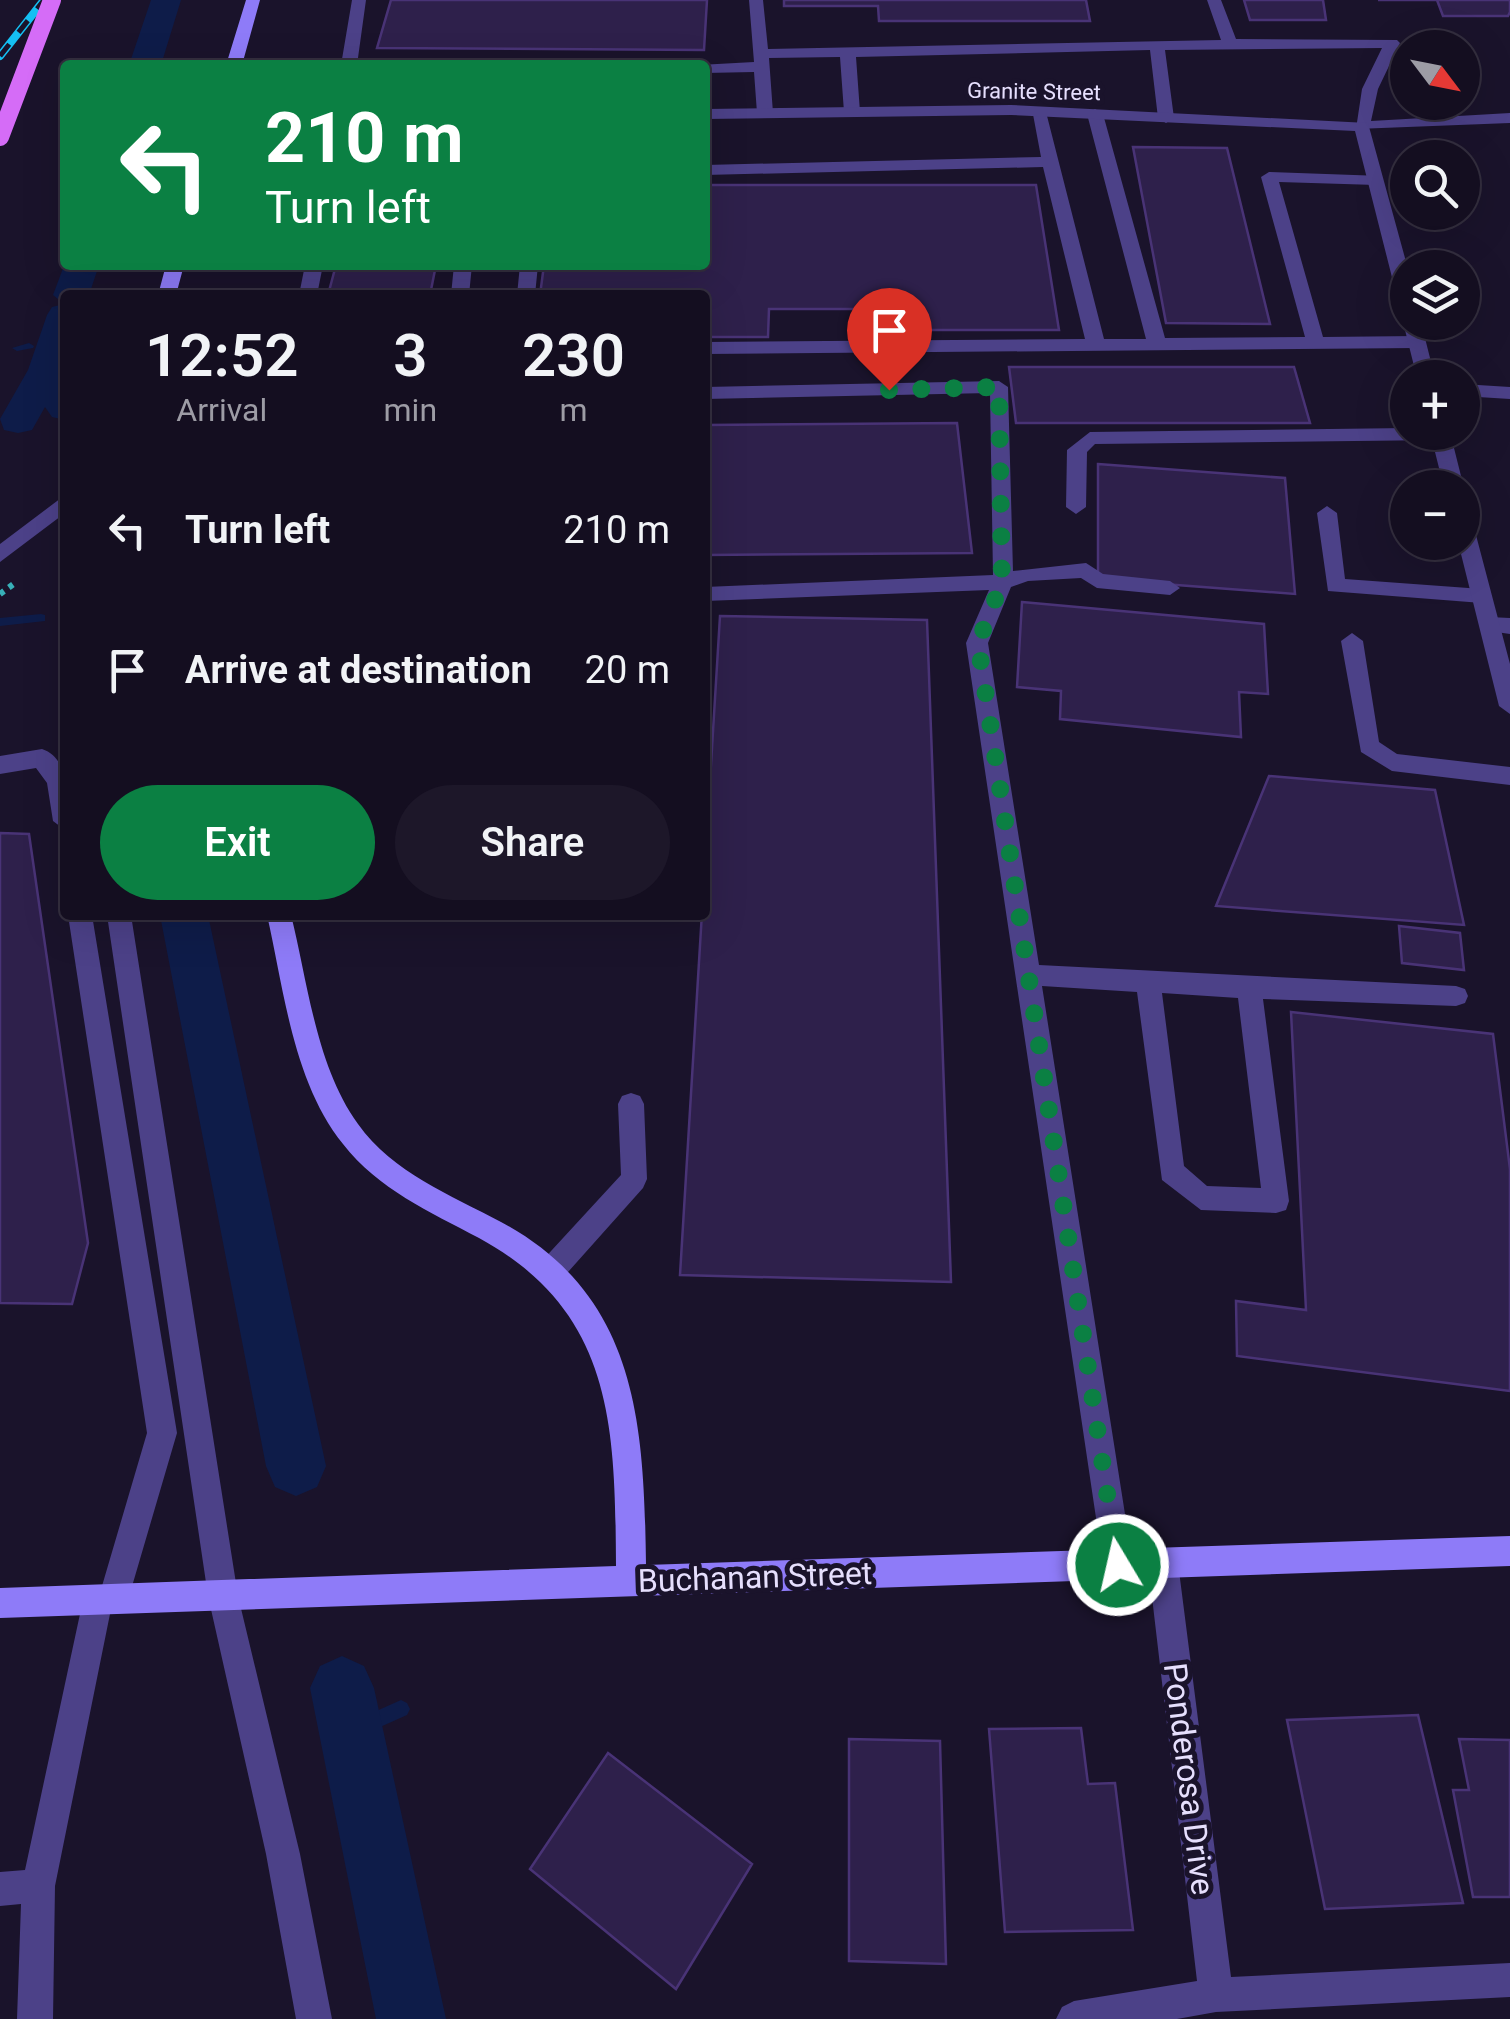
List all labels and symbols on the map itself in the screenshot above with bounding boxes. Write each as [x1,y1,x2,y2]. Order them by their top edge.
north arrow [1390,30,1480,120]
street label: Granite Street [967,78,1101,105]
pin [847,288,932,391]
position arrow [1066,1513,1170,1617]
street label: Buchanan Street [637,1554,873,1600]
street label: Ponderosa Drive [1156,1661,1222,1897]

